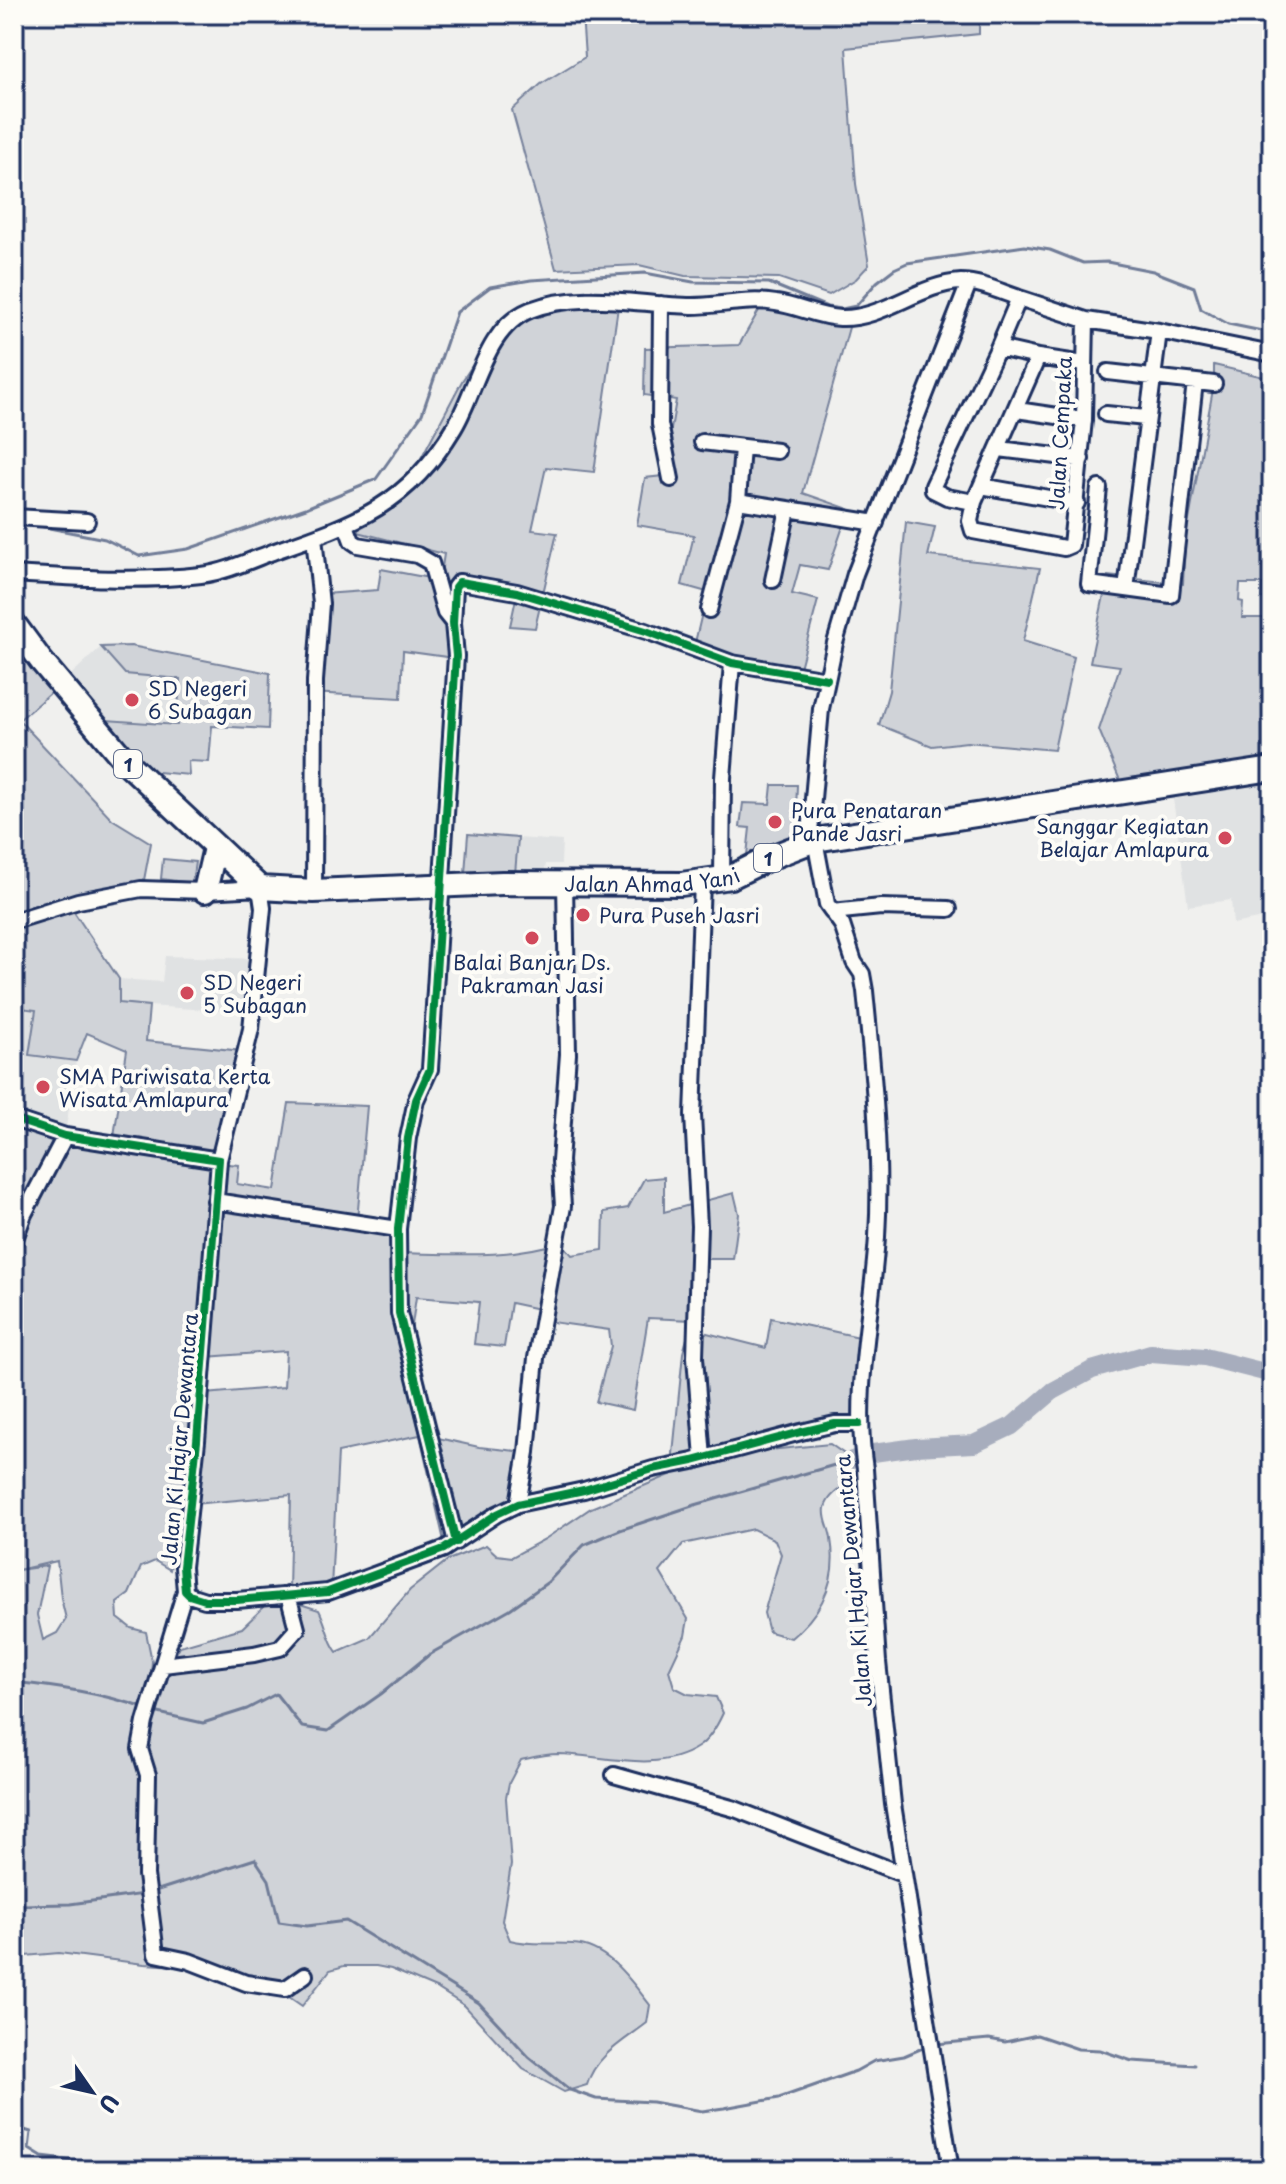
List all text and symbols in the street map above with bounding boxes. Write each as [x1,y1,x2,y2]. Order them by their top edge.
street label: Jalan Cempaka [1041,355,1079,511]
place label: SD Negeri 6 Subagan [148,673,252,726]
marker: SD Negeri 6 Subagan [123,691,141,709]
road number: 1 [114,750,142,778]
place label: Pura Penataran Pande Jasri [791,795,942,848]
place label: Sanggar Kegiatan Belajar Amlapura [1036,811,1210,864]
marker: Pura Penataran Pande Jasri [766,813,784,831]
marker: Sanggar Kegiatan Belajar Amlapura [1216,829,1234,847]
road number: 1 [754,844,782,872]
street label: Jalan Ahmad Yani [564,860,745,899]
place label: Pura Puseh Jasri [599,900,760,930]
marker: Pura Puseh Jasri [574,906,592,924]
marker: Balai Banjar Ds. Pakraman Jasi [523,929,541,947]
place label: Balai Banjar Ds. Pakraman Jasi [453,947,611,1000]
place label: SD Negeri 5 Subagan [203,967,307,1020]
marker: SD Negeri 5 Subagan [178,984,196,1002]
place label: SMA Pariwisata Kerta Wisata Amlapura [59,1061,271,1114]
marker: SMA Pariwisata Kerta Wisata Amlapura [34,1078,52,1096]
street label: Jalan Ki Hajar Dewantara [153,1311,205,1566]
street label: Jalan Ki Hajar Dewantara [827,1453,879,1708]
north arrow [52,2052,132,2132]
text: U [91,2088,128,2120]

